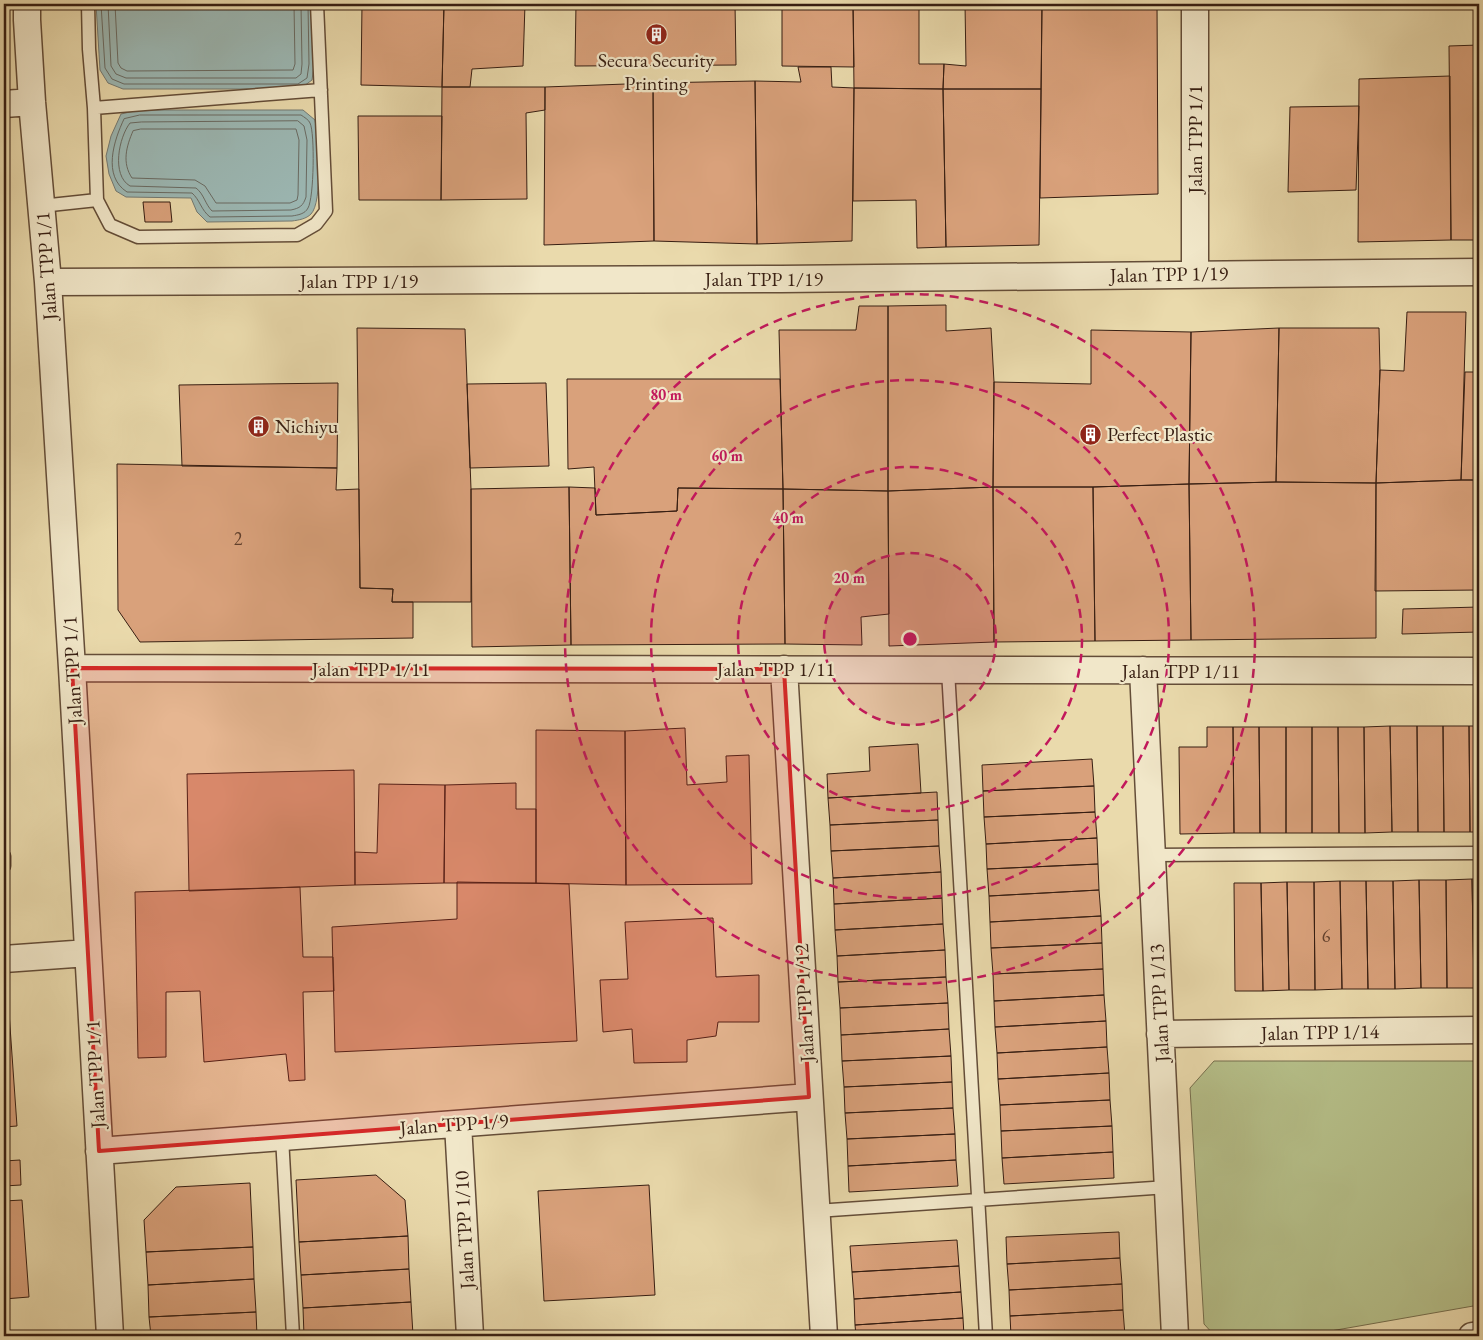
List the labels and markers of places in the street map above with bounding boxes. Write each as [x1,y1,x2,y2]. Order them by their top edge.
building icon: Secura Security Printing [644,22,668,46]
place label: Secura Security Printing [598,47,714,96]
place label: Nichiyu [275,413,339,439]
building icon: Nichiyu [247,414,271,438]
place label: Perfect Plastic [1107,421,1213,447]
building icon: Perfect Plastic [1079,422,1103,446]
centre of rings [901,630,919,648]

